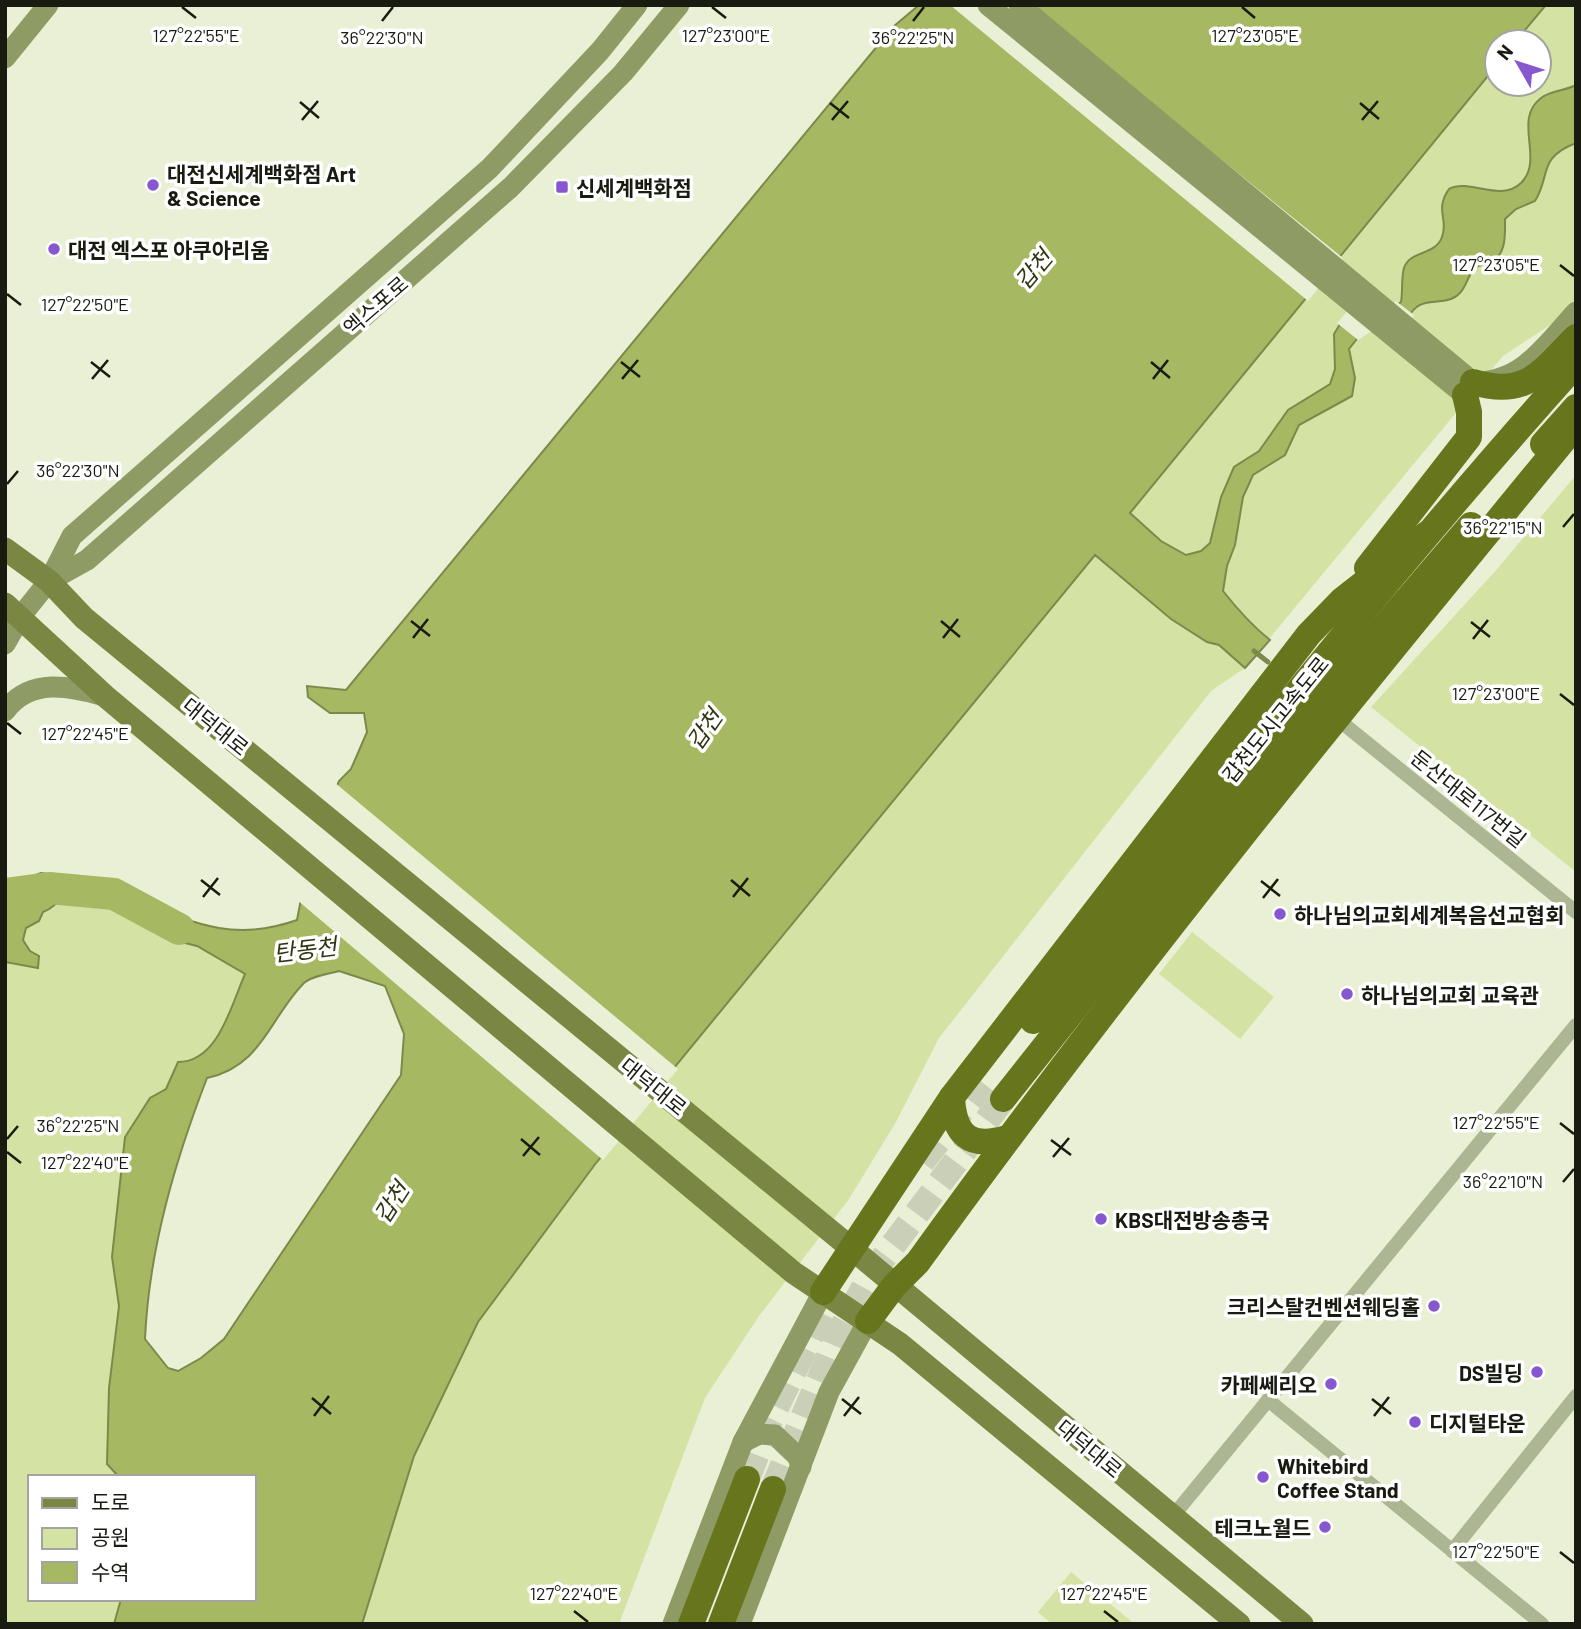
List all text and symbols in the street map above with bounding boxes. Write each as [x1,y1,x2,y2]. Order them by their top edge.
text: 127°22'55"E [152,24,240,46]
text: 127°23'00"E [682,24,770,46]
text: 127°23'05"E [1211,24,1299,46]
text: 36°22'30"N [340,26,424,48]
text: 36°22'25"N [872,26,954,48]
north arrow [1483,28,1553,98]
text: N [1491,40,1517,64]
place label: 대전신세계백화점 Art & Science [167,161,356,210]
place label: 신세계백화점 [576,175,692,200]
marker: 대전신세계백화점 Art & Science [145,177,161,193]
marker: 신세계백화점 [554,179,570,195]
place label: 대전 엑스포 아쿠아리움 [68,237,270,262]
marker: 대전 엑스포 아쿠아리움 [46,241,62,257]
water label: 갑천 [1009,242,1059,294]
text: 127°23'05"E [1452,253,1540,275]
street label: 엑스포로 [338,270,412,340]
text: 127°22'50"E [41,293,129,315]
text: 36°22'30"N [36,459,120,481]
text: 36°22'15"N [1463,516,1543,538]
street label: 갑천도시고속도로 [1217,651,1333,787]
text: 127°23'00"E [1452,682,1540,704]
street label: 대덕대로 [178,692,254,760]
water label: 갑천 [680,701,729,754]
text: 127°22'45"E [41,722,129,744]
street label: 둔산대로117번길 [1406,744,1532,852]
place label: 하나님의교회세계복음선교협회 [1294,902,1564,927]
marker: 하나님의교회세계복음선교협회 [1272,906,1288,922]
water label: 탄동천 [272,931,341,967]
place label: 하나님의교회 교육관 [1361,982,1539,1007]
marker: 하나님의교회 교육관 [1339,986,1355,1002]
street label: 대덕대로 [616,1052,692,1120]
text: 127°22'55"E [1452,1111,1540,1133]
text: 36°22'25"N [37,1114,119,1136]
text: 127°22'40"E [41,1151,129,1173]
text: 36°22'10"N [1463,1170,1543,1192]
water label: 갑천 [368,1174,416,1227]
place label: KBS대전방송총국 [1115,1207,1270,1232]
marker: KBS대전방송총국 [1093,1211,1109,1227]
place label: 크리스탈컨벤션웨딩홀 [1227,1294,1420,1319]
marker: 크리스탈컨벤션웨딩홀 [1426,1298,1442,1314]
place label: DS빌딩 [1459,1360,1523,1385]
marker: DS빌딩 [1529,1364,1545,1380]
place label: 카페쎄리오 [1220,1372,1317,1397]
marker: 카페쎄리오 [1323,1376,1339,1392]
place label: 디지털타운 [1429,1410,1526,1435]
street label: 대덕대로 [1052,1414,1128,1482]
marker: 디지털타운 [1407,1414,1423,1430]
place label: Whitebird Coffee Stand [1277,1453,1399,1502]
marker: Whitebird Coffee Stand [1255,1469,1271,1485]
legend [28,1475,256,1601]
text: 도로 [91,1489,130,1514]
place label: 테크노월드 [1214,1515,1311,1540]
marker: 테크노월드 [1317,1519,1333,1535]
text: 공원 [91,1524,130,1549]
text: 127°22'50"E [1452,1540,1540,1562]
text: 수역 [91,1559,130,1584]
text: 127°22'40"E [530,1582,618,1604]
text: 127°22'45"E [1060,1582,1148,1604]

